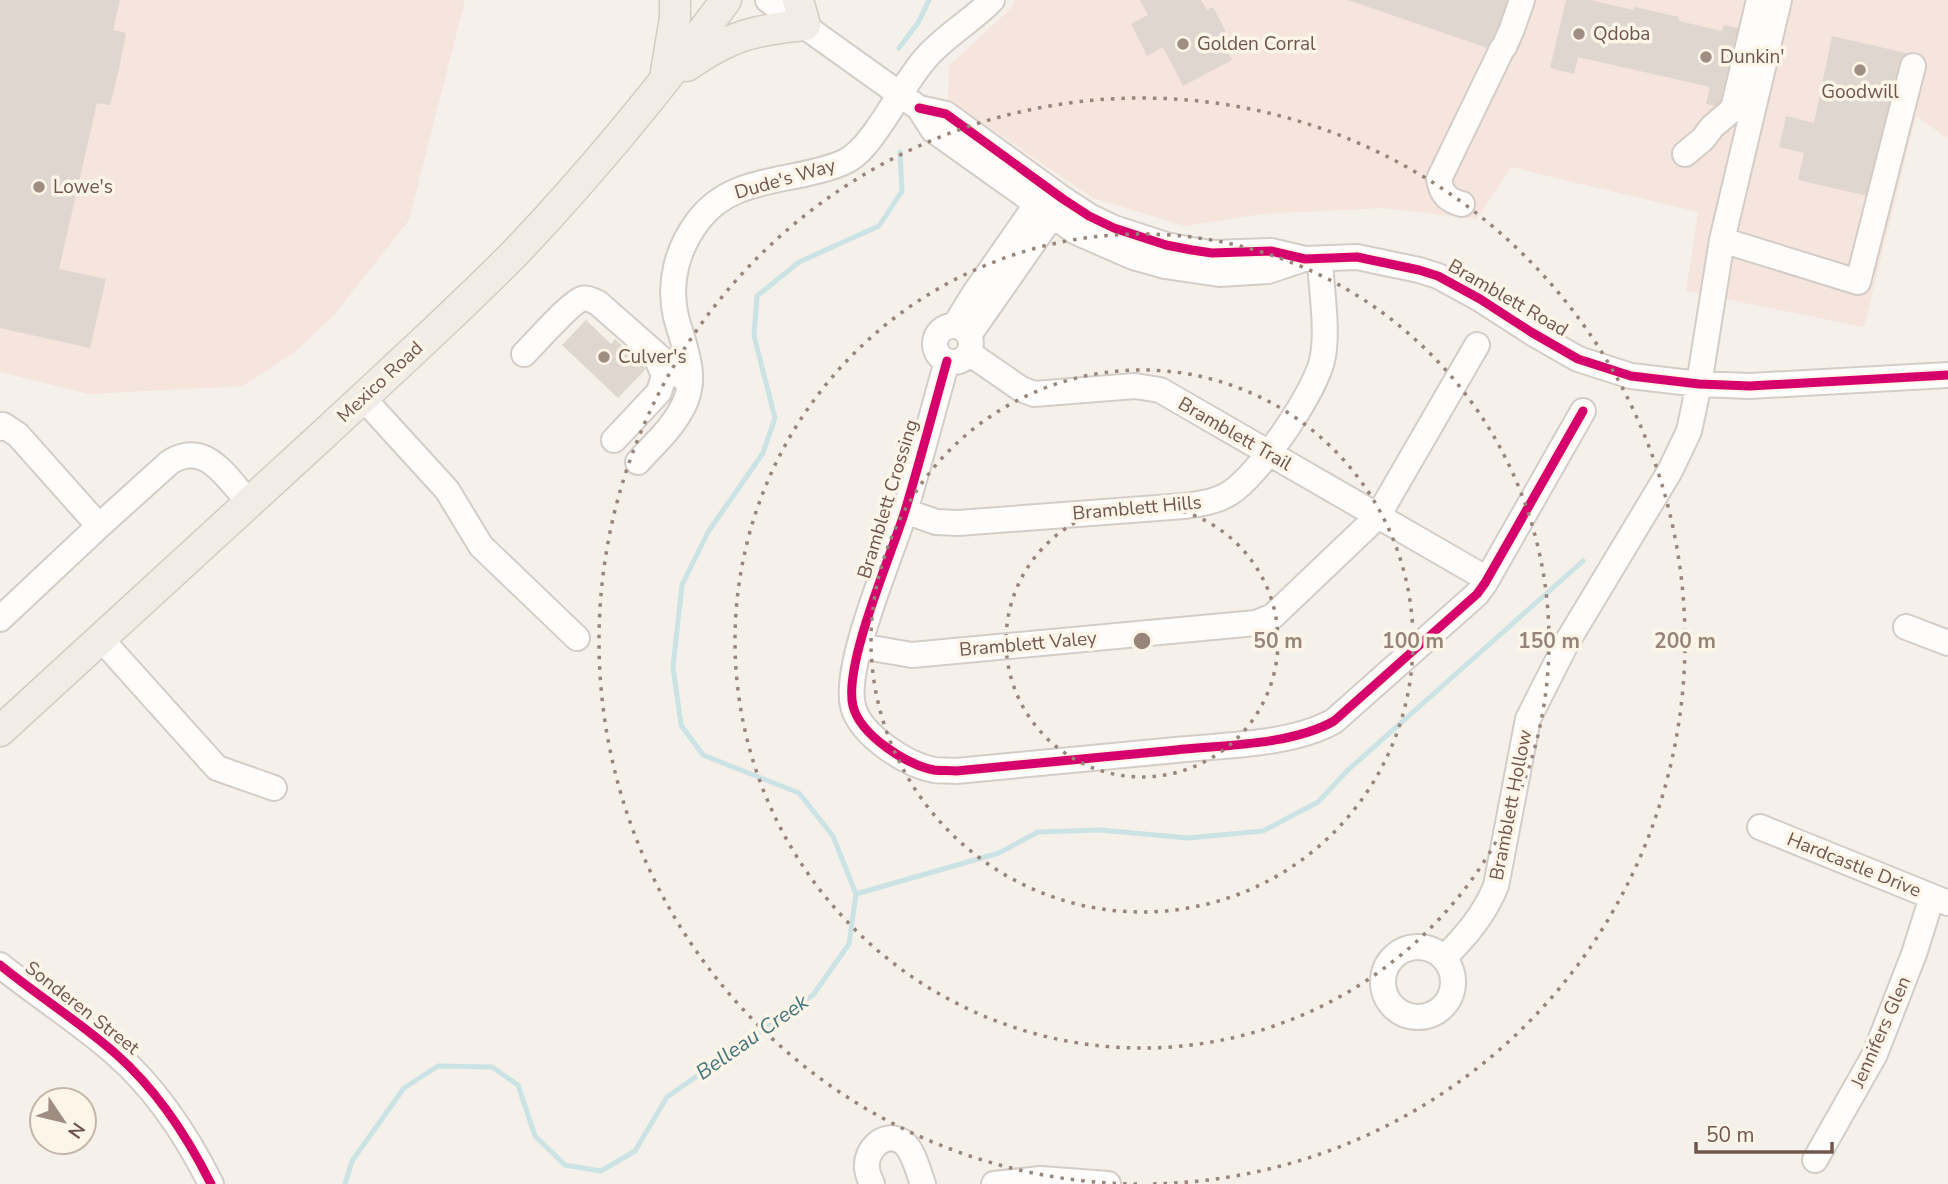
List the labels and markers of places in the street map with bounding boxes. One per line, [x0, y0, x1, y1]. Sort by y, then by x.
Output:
place label: Qdoba [1593, 21, 1650, 47]
marker: Qdoba [1571, 26, 1587, 42]
place label: Golden Corral [1197, 31, 1316, 57]
marker: Golden Corral [1175, 36, 1191, 52]
place label: Dunkin' [1720, 44, 1784, 70]
marker: Dunkin' [1698, 49, 1714, 65]
marker: Goodwill [1852, 62, 1868, 78]
place label: Goodwill [1821, 79, 1899, 105]
place label: Lowe's [53, 174, 113, 200]
marker: Lowe's [31, 179, 47, 195]
place label: Culver's [618, 344, 687, 370]
marker: Culver's [596, 349, 612, 365]
centre of rings [1130, 629, 1154, 653]

